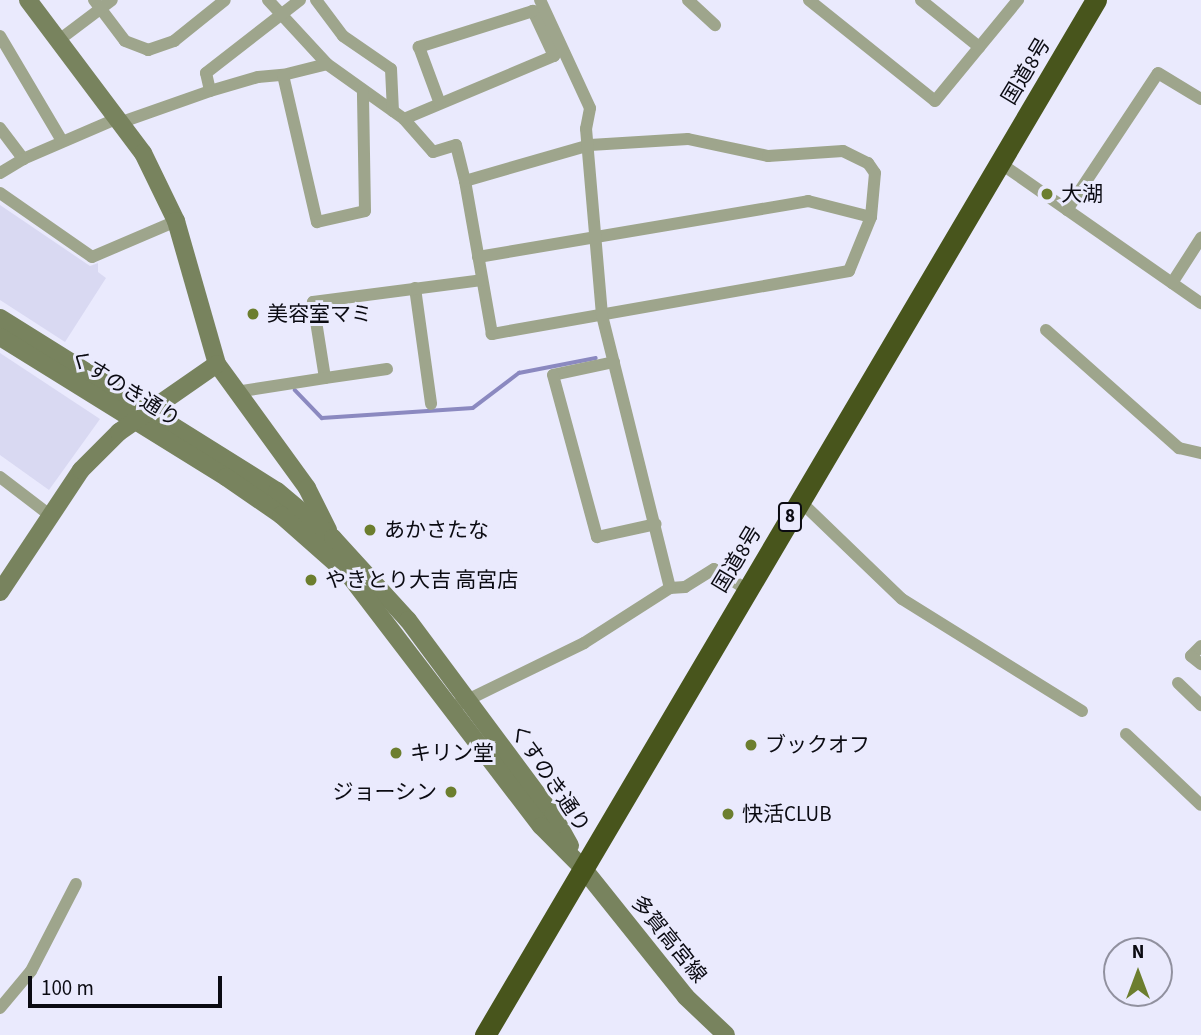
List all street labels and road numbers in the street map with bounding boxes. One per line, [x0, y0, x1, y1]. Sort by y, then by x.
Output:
street label: 国道8号 [996, 33, 1056, 109]
street label: くすのき通り [65, 344, 185, 432]
road number: 8 [778, 502, 802, 532]
street label: 国道8号 [707, 521, 767, 597]
street label: くすのき通り [504, 719, 596, 837]
street label: 多賀高宮線 [626, 890, 712, 988]

